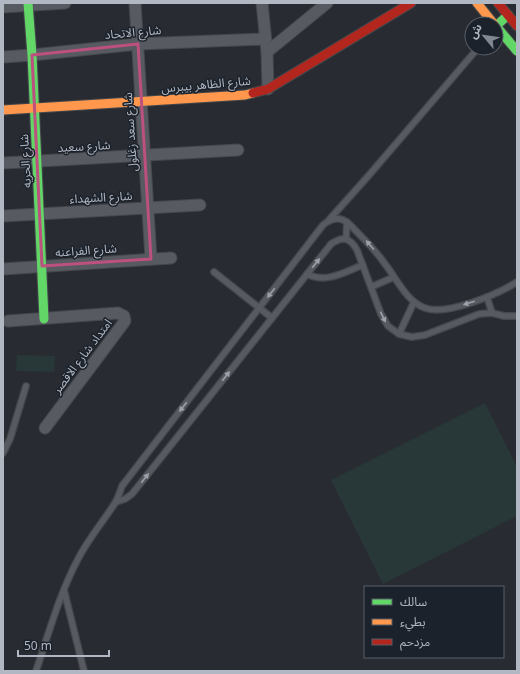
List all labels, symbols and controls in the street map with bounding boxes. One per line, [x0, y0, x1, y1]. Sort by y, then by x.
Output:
north arrow [464, 16, 504, 56]
street label: شارع الاتحاد [104, 21, 162, 44]
text: ش [465, 21, 485, 41]
street label: شارع الظاهر بيبرس [160, 72, 252, 97]
street label: شارع سعد زغلول [119, 92, 142, 172]
street label: شارع الحريه [15, 134, 36, 188]
street label: شارع سعيد [57, 136, 111, 157]
street label: شارع الشهداء [69, 187, 133, 208]
street label: شارع الفراعنه [55, 239, 117, 262]
one-way arrow [365, 240, 374, 251]
one-way arrow [311, 258, 320, 269]
one-way arrow [267, 287, 275, 298]
one-way arrow [462, 300, 474, 306]
one-way arrow [380, 311, 386, 323]
street label: امتداد شارع الاقصر [48, 315, 117, 398]
one-way arrow [221, 371, 230, 381]
one-way arrow [179, 401, 187, 412]
one-way arrow [141, 473, 150, 484]
legend [364, 586, 504, 658]
text: سالك [400, 593, 427, 610]
text: بطيء [400, 613, 426, 632]
scale bar [18, 632, 109, 658]
text: مزدحم [400, 633, 430, 651]
text: 50 m [24, 637, 52, 654]

